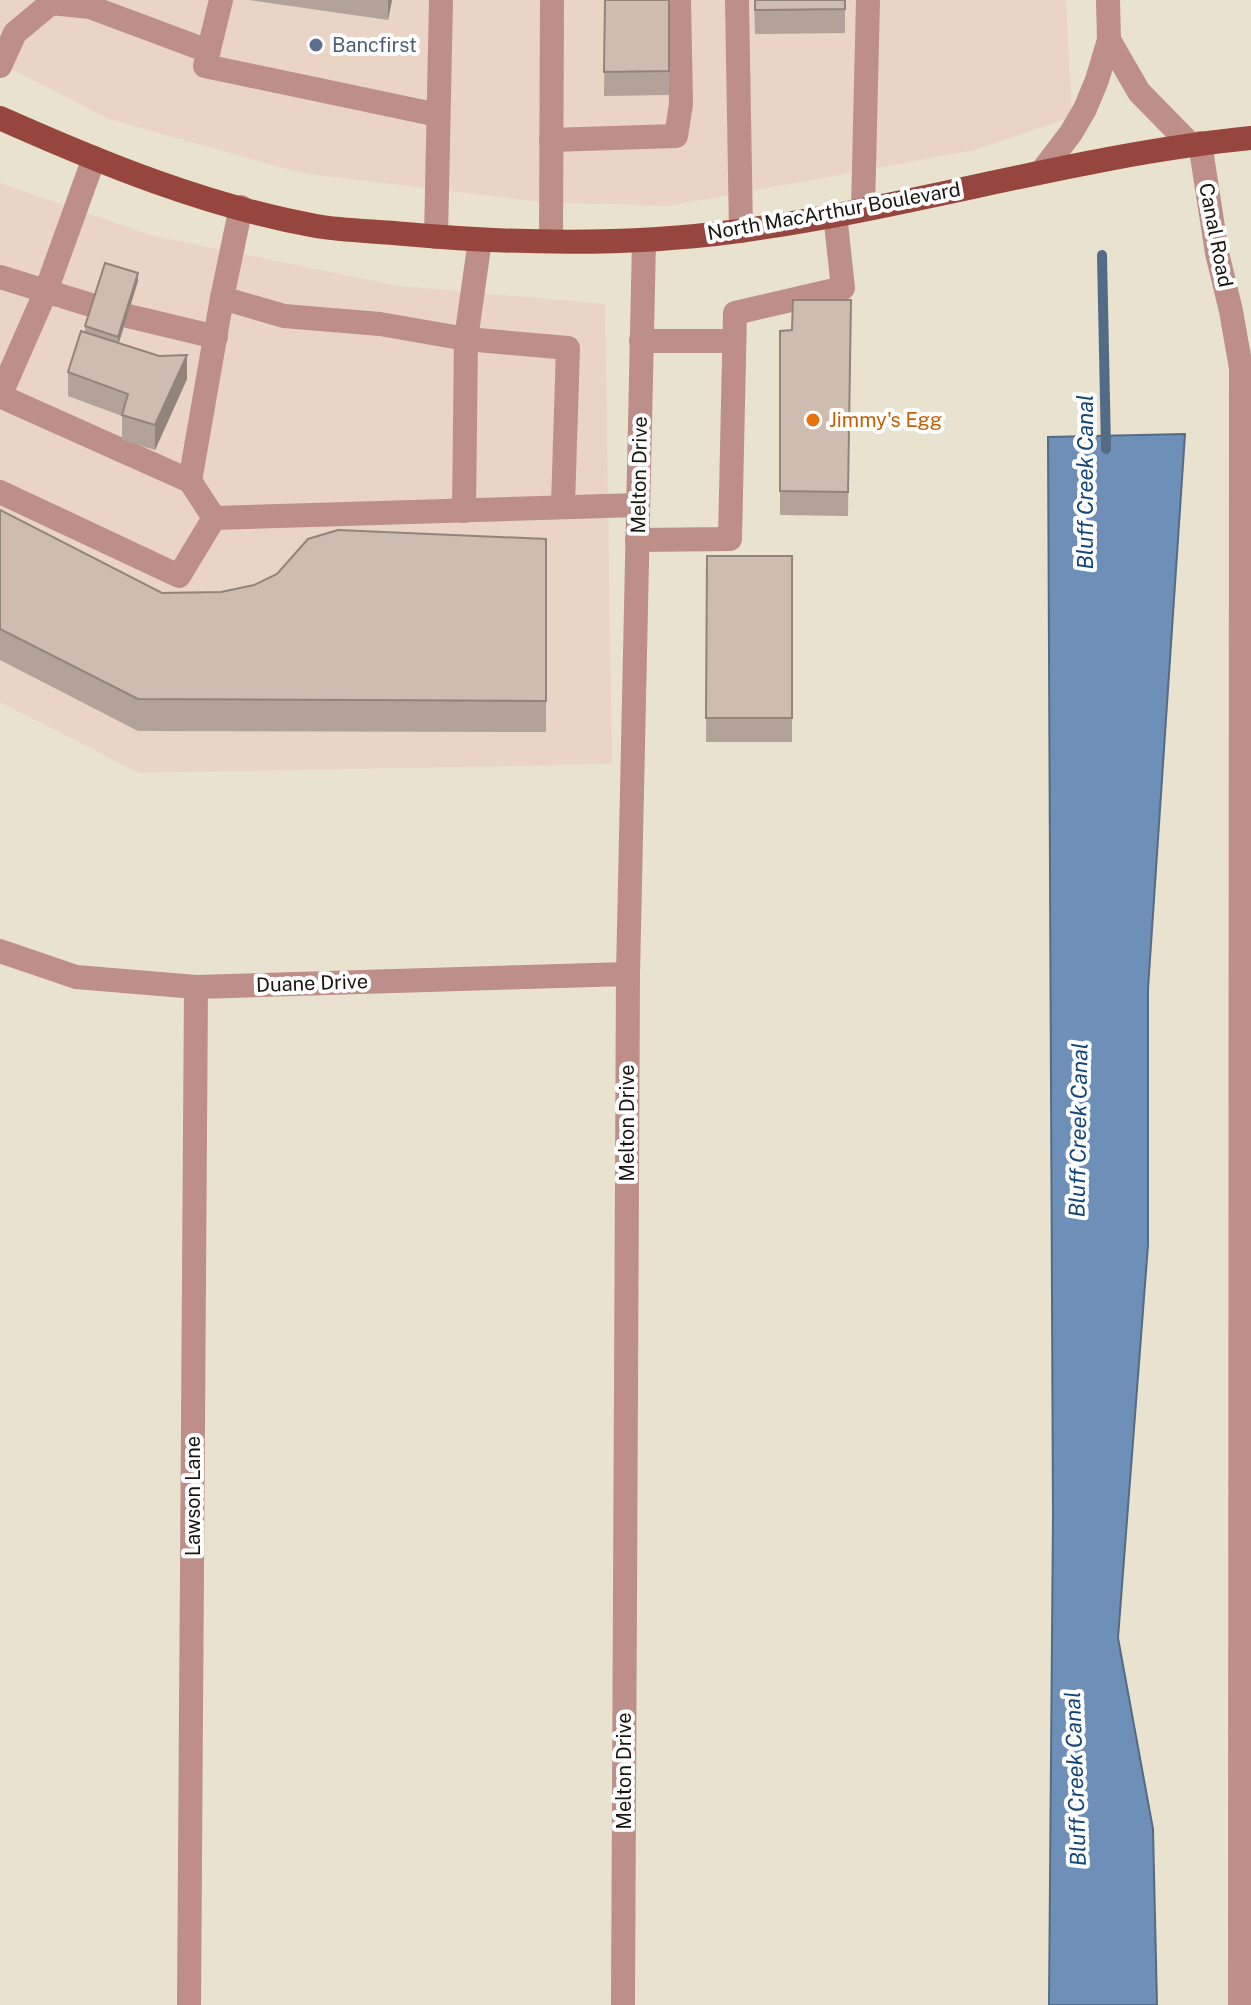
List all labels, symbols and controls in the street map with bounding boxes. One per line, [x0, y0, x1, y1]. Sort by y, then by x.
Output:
place label: Bancfirst [332, 33, 417, 57]
marker: Bancfirst [307, 36, 325, 54]
street label: North MacArthur Boulevard [706, 177, 962, 245]
street label: Canal Road [1194, 181, 1238, 289]
water label: Bluff Creek Canal [1072, 395, 1098, 569]
place label: Jimmy's Egg [829, 408, 942, 432]
marker: Jimmy's Egg [804, 411, 822, 429]
street label: Melton Drive [626, 416, 652, 534]
street label: Duane Drive [256, 969, 368, 997]
water label: Bluff Creek Canal [1063, 1042, 1093, 1218]
street label: Melton Drive [615, 1064, 639, 1182]
street label: Lawson Lane [181, 1436, 205, 1556]
water label: Bluff Creek Canal [1059, 1691, 1091, 1867]
street label: Melton Drive [612, 1712, 636, 1830]

